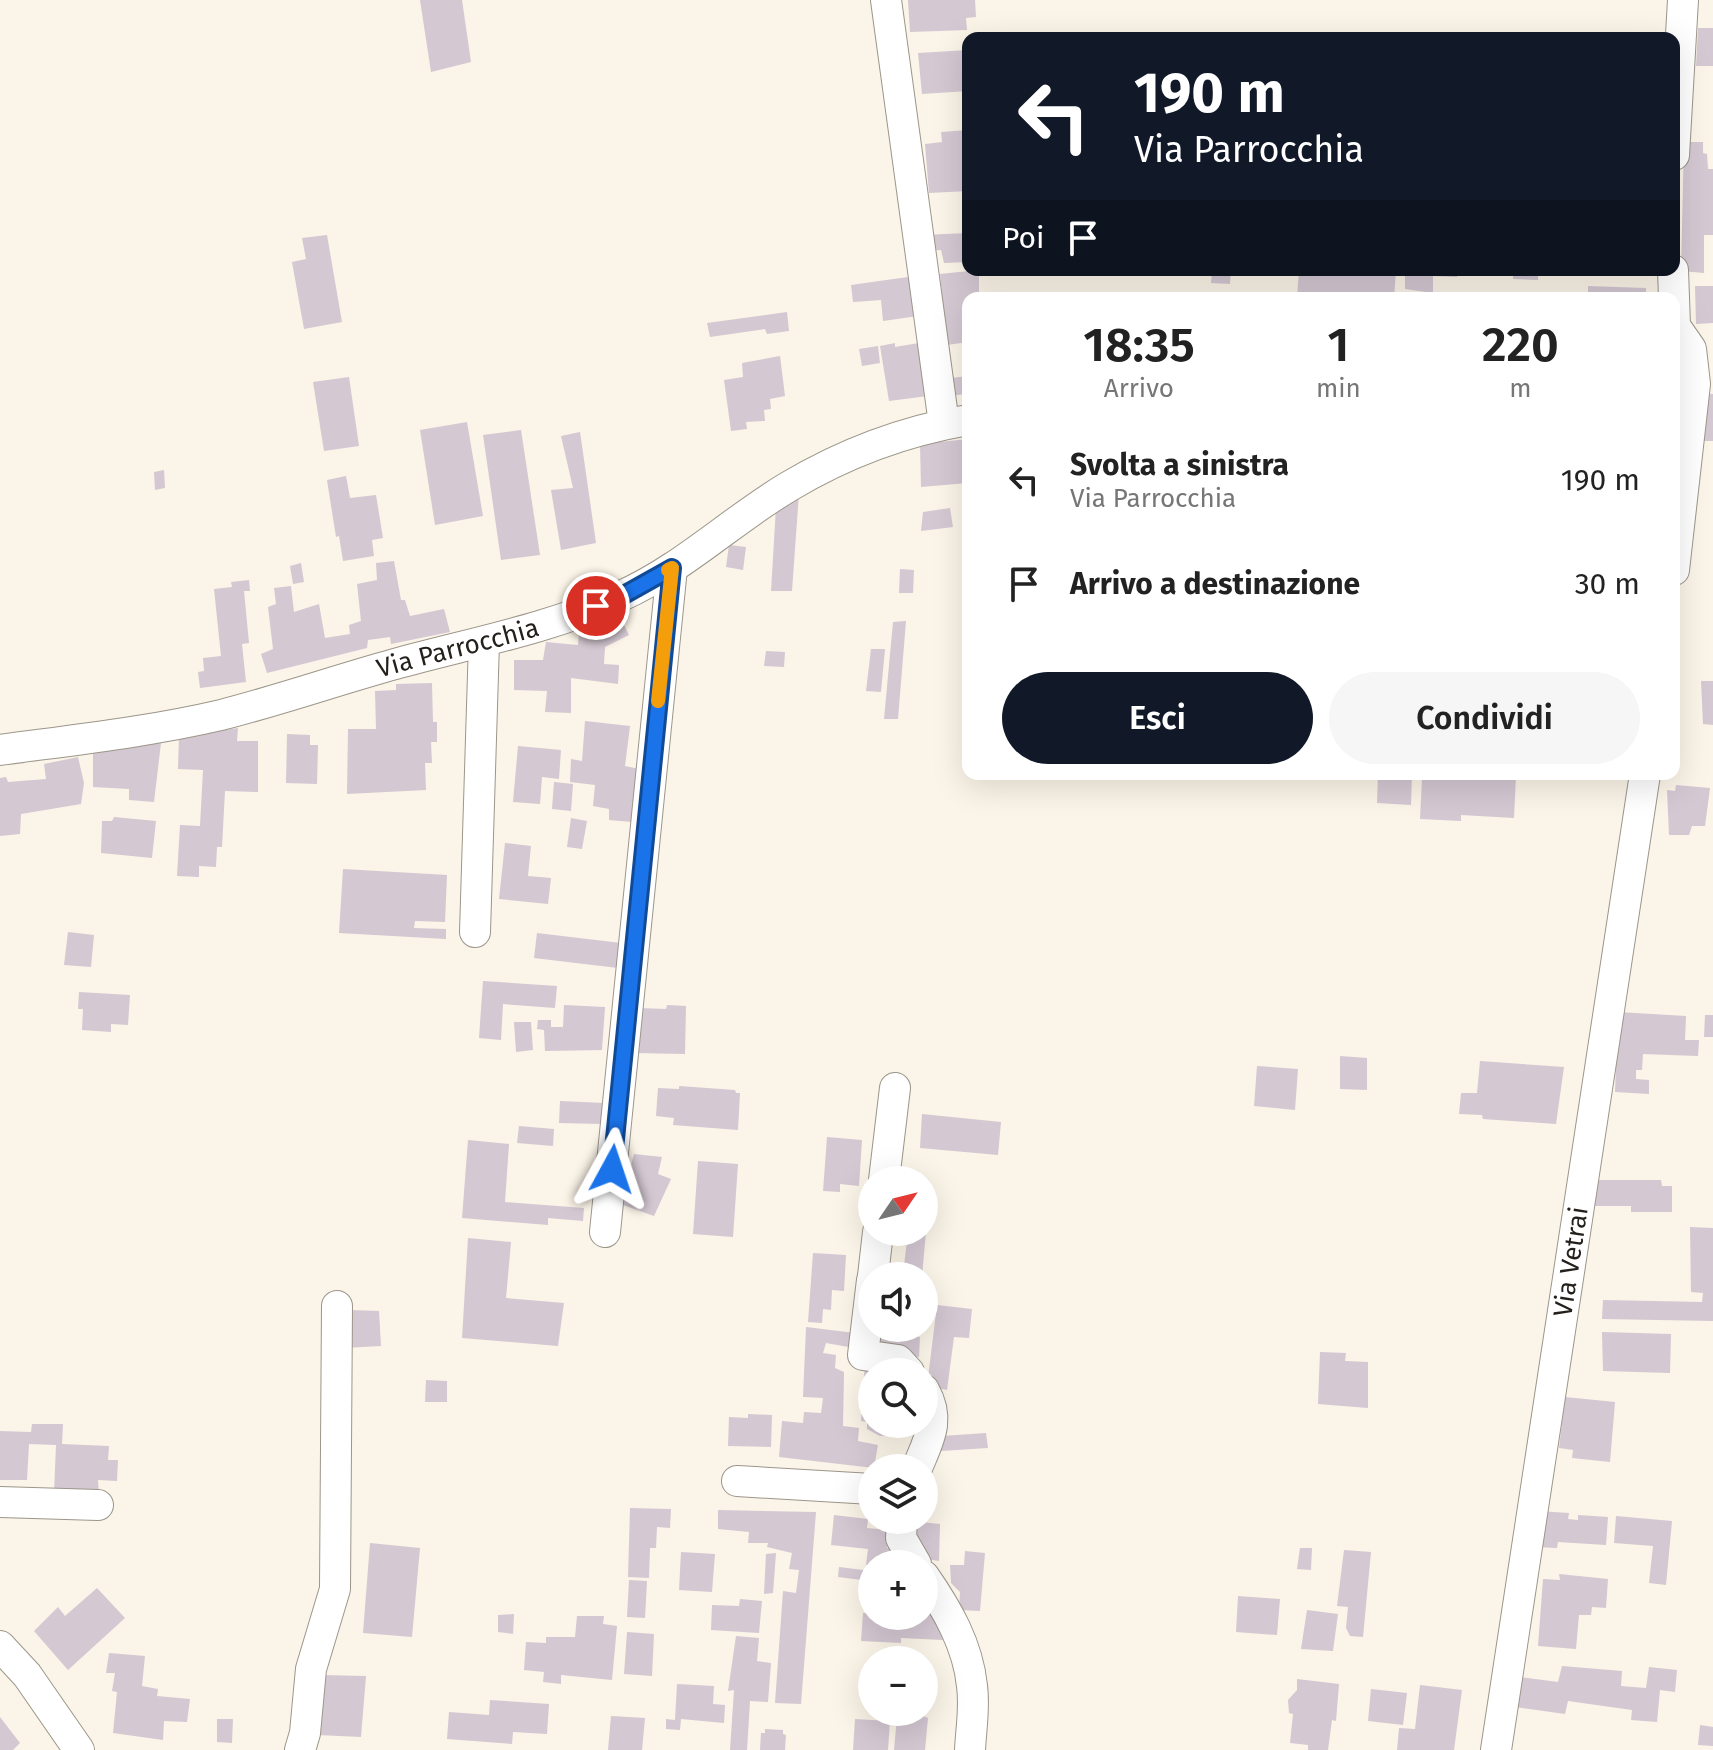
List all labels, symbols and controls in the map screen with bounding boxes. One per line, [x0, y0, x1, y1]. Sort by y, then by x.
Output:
text: 190 m [1134, 60, 1285, 127]
icon: left [1002, 64, 1106, 168]
text: Via Parrocchia [1134, 128, 1364, 172]
icon: arrive [1061, 216, 1105, 260]
text: Poi [1002, 220, 1045, 256]
text: 18:35 [1083, 316, 1195, 374]
text: 1 [1327, 316, 1349, 374]
text: 220 [1482, 316, 1559, 374]
text: Arrivo [1104, 373, 1174, 404]
text: min [1316, 373, 1361, 404]
text: m [1509, 373, 1532, 404]
text: Svolta a sinistra [1070, 447, 1289, 483]
icon: left [1002, 458, 1046, 502]
text: 190 m [1561, 462, 1640, 498]
text: Via Parrocchia [1070, 483, 1236, 514]
icon: arrive [1002, 562, 1046, 606]
text: Arrivo a destinazione [1070, 566, 1360, 602]
text: 30 m [1575, 566, 1640, 602]
pin [562, 572, 630, 640]
icon: arrive [574, 584, 618, 628]
street label: Via Parrocchia [373, 612, 542, 684]
button: Esci [1002, 672, 1313, 764]
button: Condividi [1329, 672, 1640, 764]
position arrow [570, 1127, 654, 1211]
north arrow [858, 1166, 938, 1246]
map controls [858, 1166, 938, 1726]
street label: Via Vetrai [1547, 1205, 1594, 1319]
button: sound [858, 1262, 938, 1342]
button: search [858, 1358, 938, 1438]
button: layers [858, 1454, 938, 1534]
button: + [858, 1550, 938, 1630]
button: − [858, 1646, 938, 1726]

